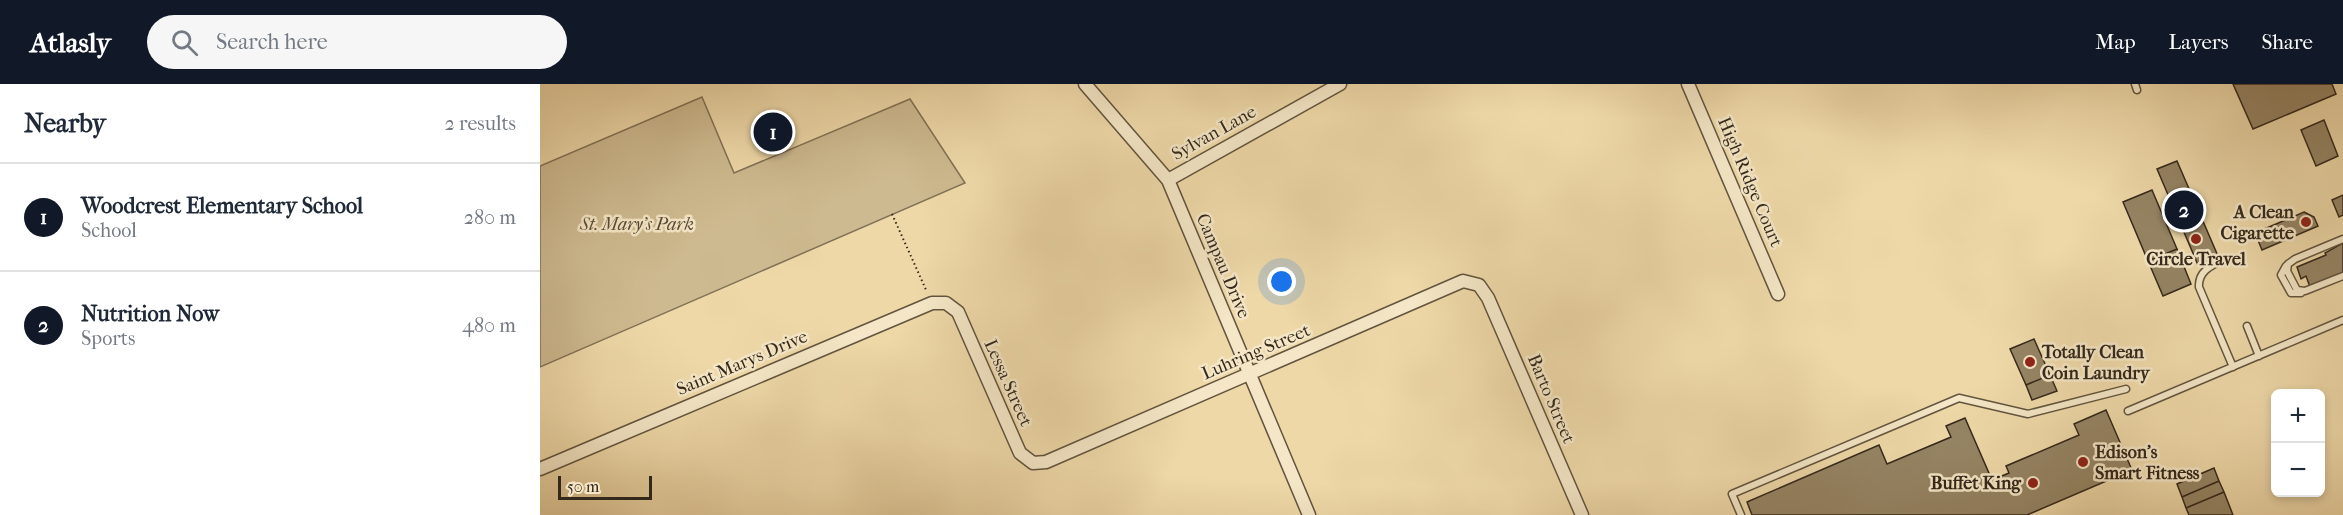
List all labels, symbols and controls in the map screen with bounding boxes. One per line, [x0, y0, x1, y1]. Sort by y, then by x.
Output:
search box [147, 15, 567, 69]
text: Atlasly [30, 26, 111, 59]
icon: search [168, 26, 201, 59]
text: Search here [216, 29, 328, 55]
text: Map [2095, 30, 2136, 54]
text: Layers [2169, 30, 2228, 54]
text: Share [2261, 30, 2313, 54]
street label: Sylvan Lane [1168, 101, 1260, 165]
text: Nearby [24, 108, 106, 139]
pin: 1 [754, 110, 792, 154]
text: 2 results [445, 112, 516, 135]
street label: High Ridge Court [1713, 114, 1787, 251]
pin: 2 [2164, 188, 2204, 232]
text: Woodcrest Elementary School [81, 193, 363, 219]
place label: A Clean Cigarette [2221, 202, 2295, 244]
text: 1 [40, 206, 47, 229]
text: 280 m [464, 206, 516, 229]
street label: Campau Drive [1192, 211, 1254, 321]
park label: St. Mary's Park [579, 214, 694, 235]
marker: A Clean Cigarette [2299, 215, 2313, 229]
text: School [81, 219, 137, 242]
marker: Circle Travel [2189, 232, 2203, 246]
place label: Circle Travel [2146, 249, 2247, 270]
your location [1267, 267, 1296, 296]
text: Nutrition Now [81, 301, 219, 327]
text: 2 [38, 314, 49, 337]
text: 480 m [462, 314, 516, 337]
street label: Luhring Street [1199, 320, 1314, 384]
street label: Saint Marys Drive [673, 326, 811, 400]
text: Sports [81, 327, 135, 350]
street label: Lessa Street [980, 336, 1037, 430]
place label: Totally Clean Coin Laundry [2041, 342, 2151, 384]
street label: Barto Street [1523, 351, 1579, 447]
marker: Totally Clean Coin Laundry [2023, 355, 2037, 369]
map controls [2271, 389, 2325, 497]
button: + [2271, 389, 2325, 443]
place label: Edison's Smart Fitness [2095, 442, 2200, 484]
button: − [2271, 443, 2325, 497]
marker: Edison's Smart Fitness [2076, 455, 2090, 469]
scale bar [558, 473, 652, 500]
place label: Buffet King [1931, 473, 2022, 494]
marker: Buffet King [2026, 476, 2040, 490]
text: 50 m [567, 477, 599, 496]

